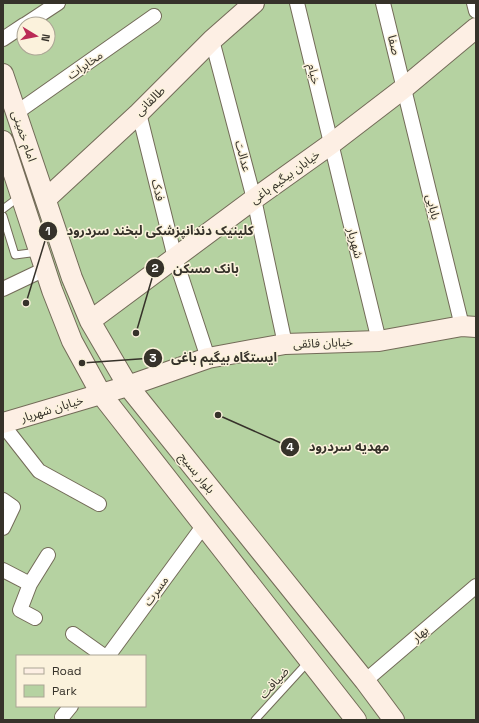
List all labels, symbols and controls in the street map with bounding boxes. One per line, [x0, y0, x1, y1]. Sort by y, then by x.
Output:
north arrow [16, 16, 56, 56]
text: N [38, 33, 53, 43]
street label: صفا [384, 33, 404, 57]
street label: مخابرات [64, 47, 106, 83]
street label: خیام [303, 62, 324, 86]
street label: طالقانی [131, 83, 169, 119]
street label: امام خمینی [7, 108, 40, 164]
street label: عدالت [231, 139, 255, 173]
street label: خیابان بیگیم باغی [247, 146, 324, 209]
street label: فدک [148, 177, 168, 203]
street label: بابایی [422, 193, 444, 221]
callout: کلینیک دندانپزشکی لبخند سردرود [38, 218, 261, 243]
text: کلینیک دندانپزشکی لبخند سردرود [66, 222, 254, 239]
text: 1 [45, 223, 51, 239]
street label: شهریار [343, 225, 367, 260]
callout: بانک مسکن [145, 256, 247, 281]
text: 2 [151, 260, 159, 276]
text: بانک مسکن [173, 260, 239, 277]
street label: خیابان فائقی [293, 334, 353, 352]
callout: ایستگاه بیگیم باغی [143, 345, 285, 370]
text: ایستگاه بیگیم باغی [171, 349, 277, 368]
text: 3 [149, 350, 157, 366]
street label: خیابان شهریار [18, 392, 85, 426]
callout: مهدیه سردرود [280, 434, 397, 459]
text: مهدیه سردرود [309, 438, 389, 455]
text: 4 [286, 439, 294, 455]
street label: بلوار بسیج [175, 449, 218, 498]
street label: مسرت [140, 573, 172, 609]
street label: بهار [407, 622, 432, 646]
legend [16, 655, 146, 707]
text: Road [52, 663, 81, 679]
street label: ضیافت [256, 664, 293, 702]
text: Park [52, 683, 77, 699]

